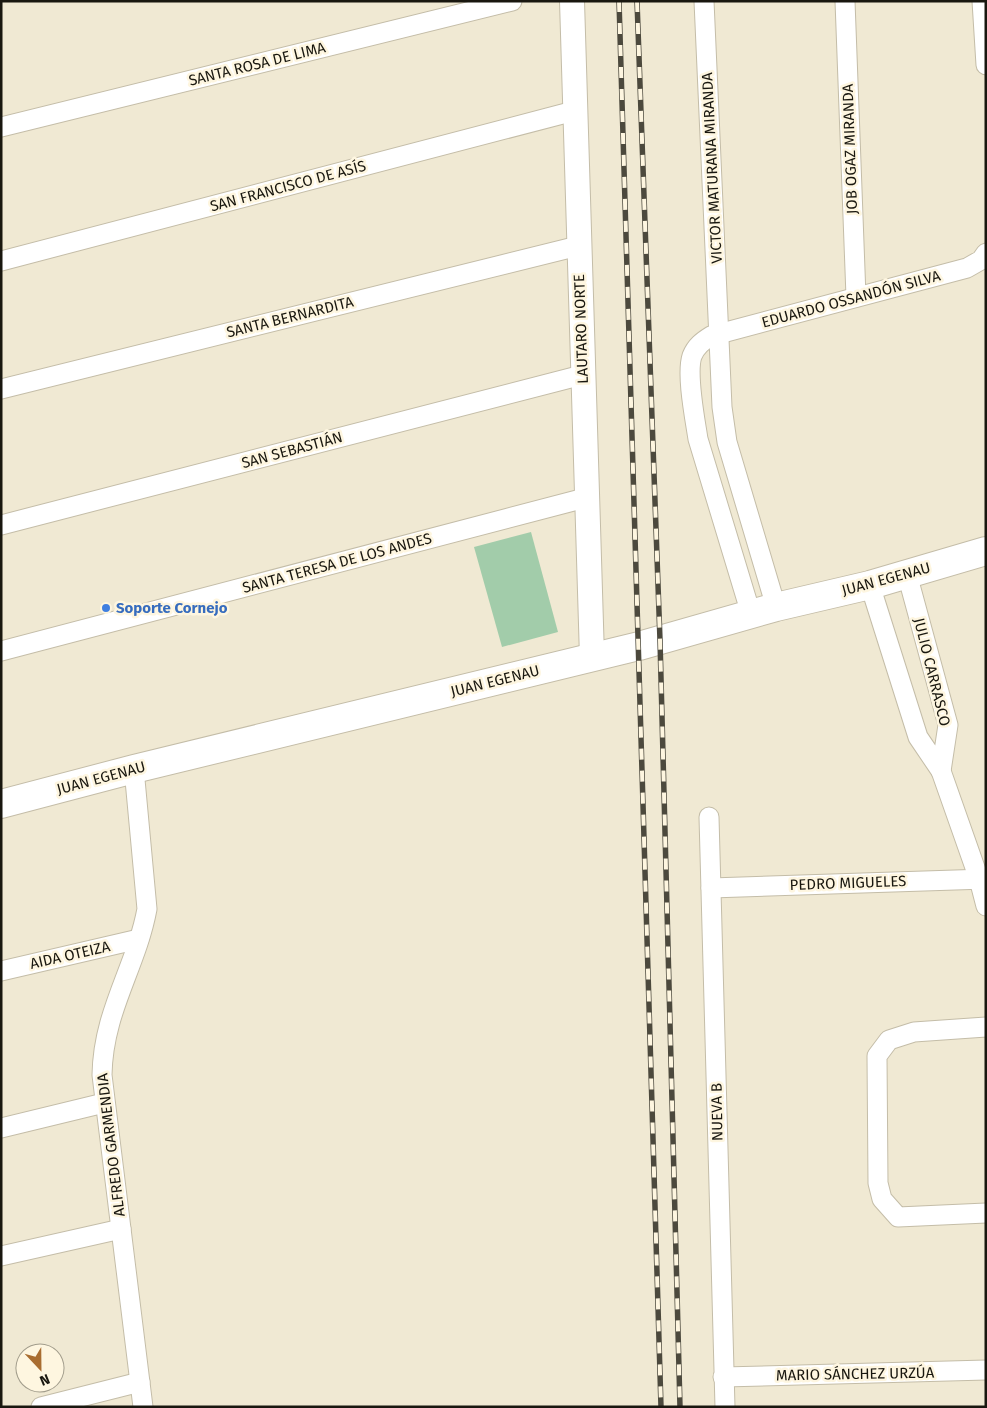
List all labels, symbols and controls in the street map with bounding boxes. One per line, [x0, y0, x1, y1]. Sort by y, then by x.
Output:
street label: SANTA ROSA DE LIMA [187, 38, 328, 90]
street label: VICTOR MATURANA MIRANDA [698, 72, 726, 264]
street label: JOB OGAZ MIRANDA [839, 83, 861, 214]
street label: SAN FRANCISCO DE ASÍS [208, 157, 368, 215]
street label: EDUARDO OSSANDÓN SILVA [760, 266, 943, 332]
street label: LAUTARO NORTE [570, 274, 592, 384]
street label: SANTA BERNARDITA [225, 292, 356, 341]
street label: SAN SEBASTIÁN [240, 428, 344, 472]
street label: SANTA TERESA DE LOS ANDES [240, 529, 434, 597]
street label: JUAN EGENAU [840, 559, 932, 599]
place label: Soporte Cornejo [116, 599, 228, 617]
marker: Soporte Cornejo [100, 602, 112, 614]
street label: JULIO CARRASCO [910, 616, 954, 728]
street label: JUAN EGENAU [449, 661, 541, 701]
street label: JUAN EGENAU [55, 758, 147, 798]
street label: PEDRO MIGUELES [789, 872, 907, 894]
street label: AIDA OTEIZA [28, 937, 112, 973]
street label: ALFREDO GARMENDIA [93, 1072, 129, 1218]
street label: NUEVA B [707, 1083, 727, 1141]
north arrow [15, 1343, 65, 1393]
street label: MARIO SÁNCHEZ URZÚA [776, 1364, 935, 1384]
text: N [37, 1370, 52, 1389]

